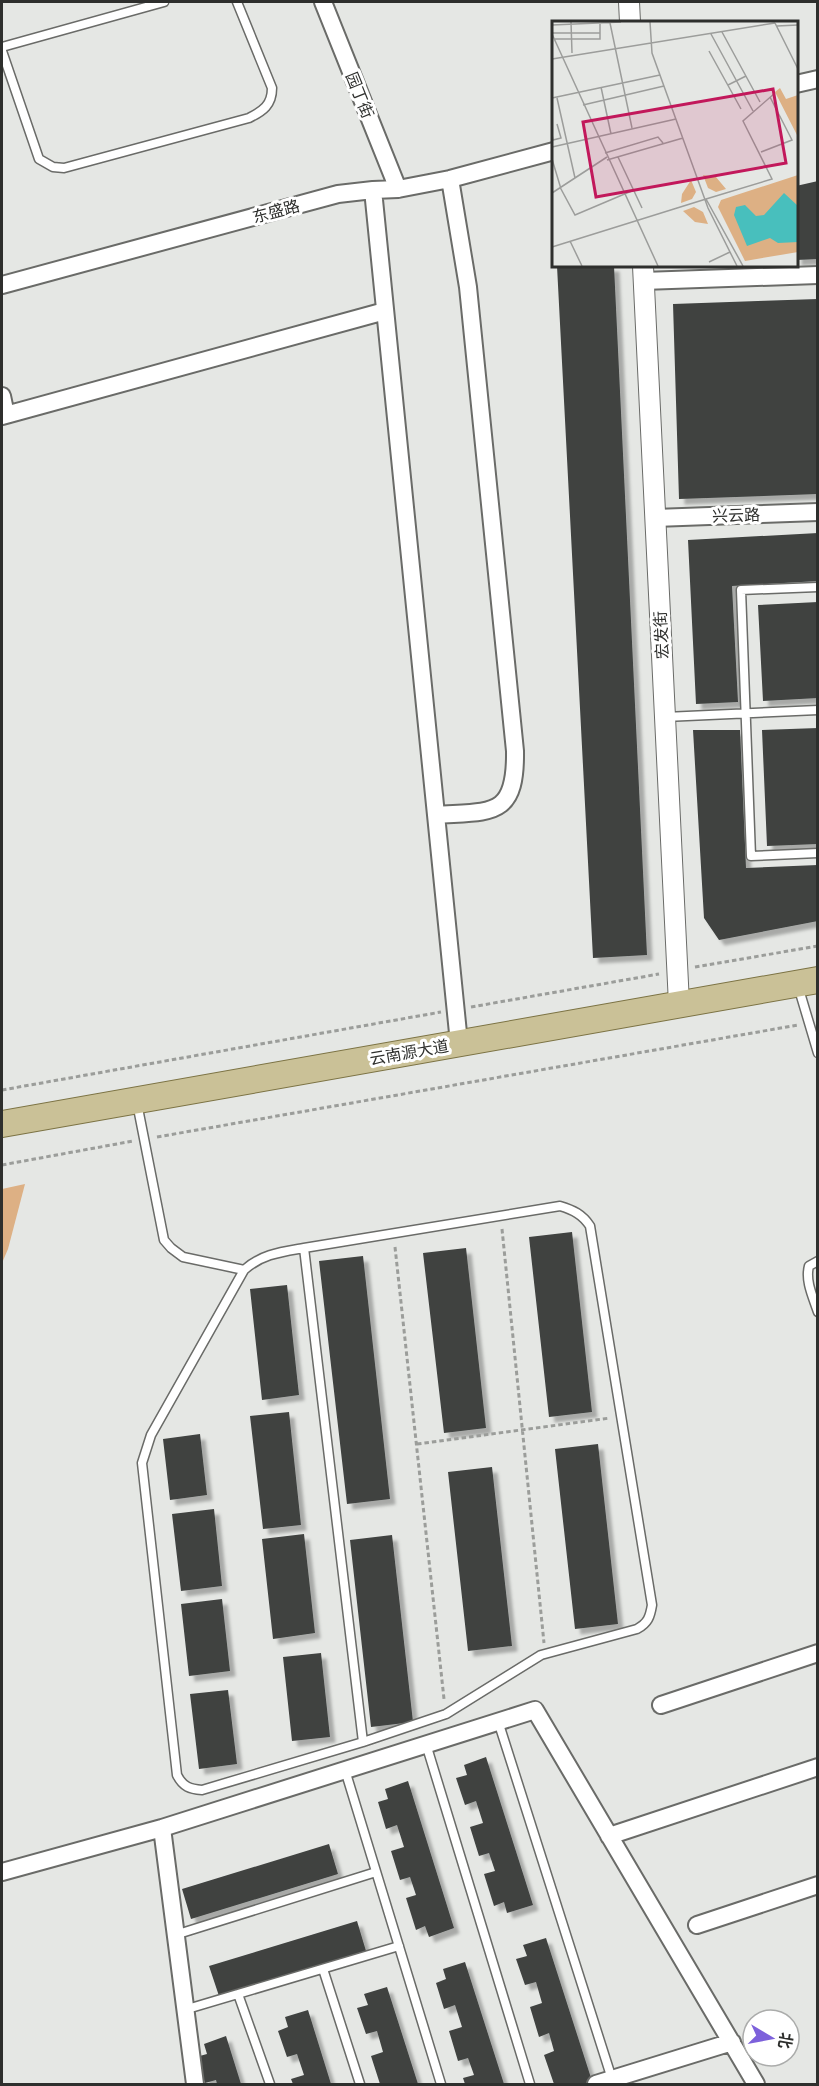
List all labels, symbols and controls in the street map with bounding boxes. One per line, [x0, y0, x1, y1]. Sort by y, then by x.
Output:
inset map [552, 21, 798, 267]
street label: 园丁街 [343, 69, 378, 121]
street label: 东盛路 [250, 195, 302, 226]
street label: 兴云路 [712, 504, 760, 525]
street label: 宏发街 [650, 611, 671, 659]
street label: 云南源大道 [368, 1035, 450, 1068]
north arrow [741, 2008, 801, 2068]
text: 北 [776, 2031, 797, 2050]

